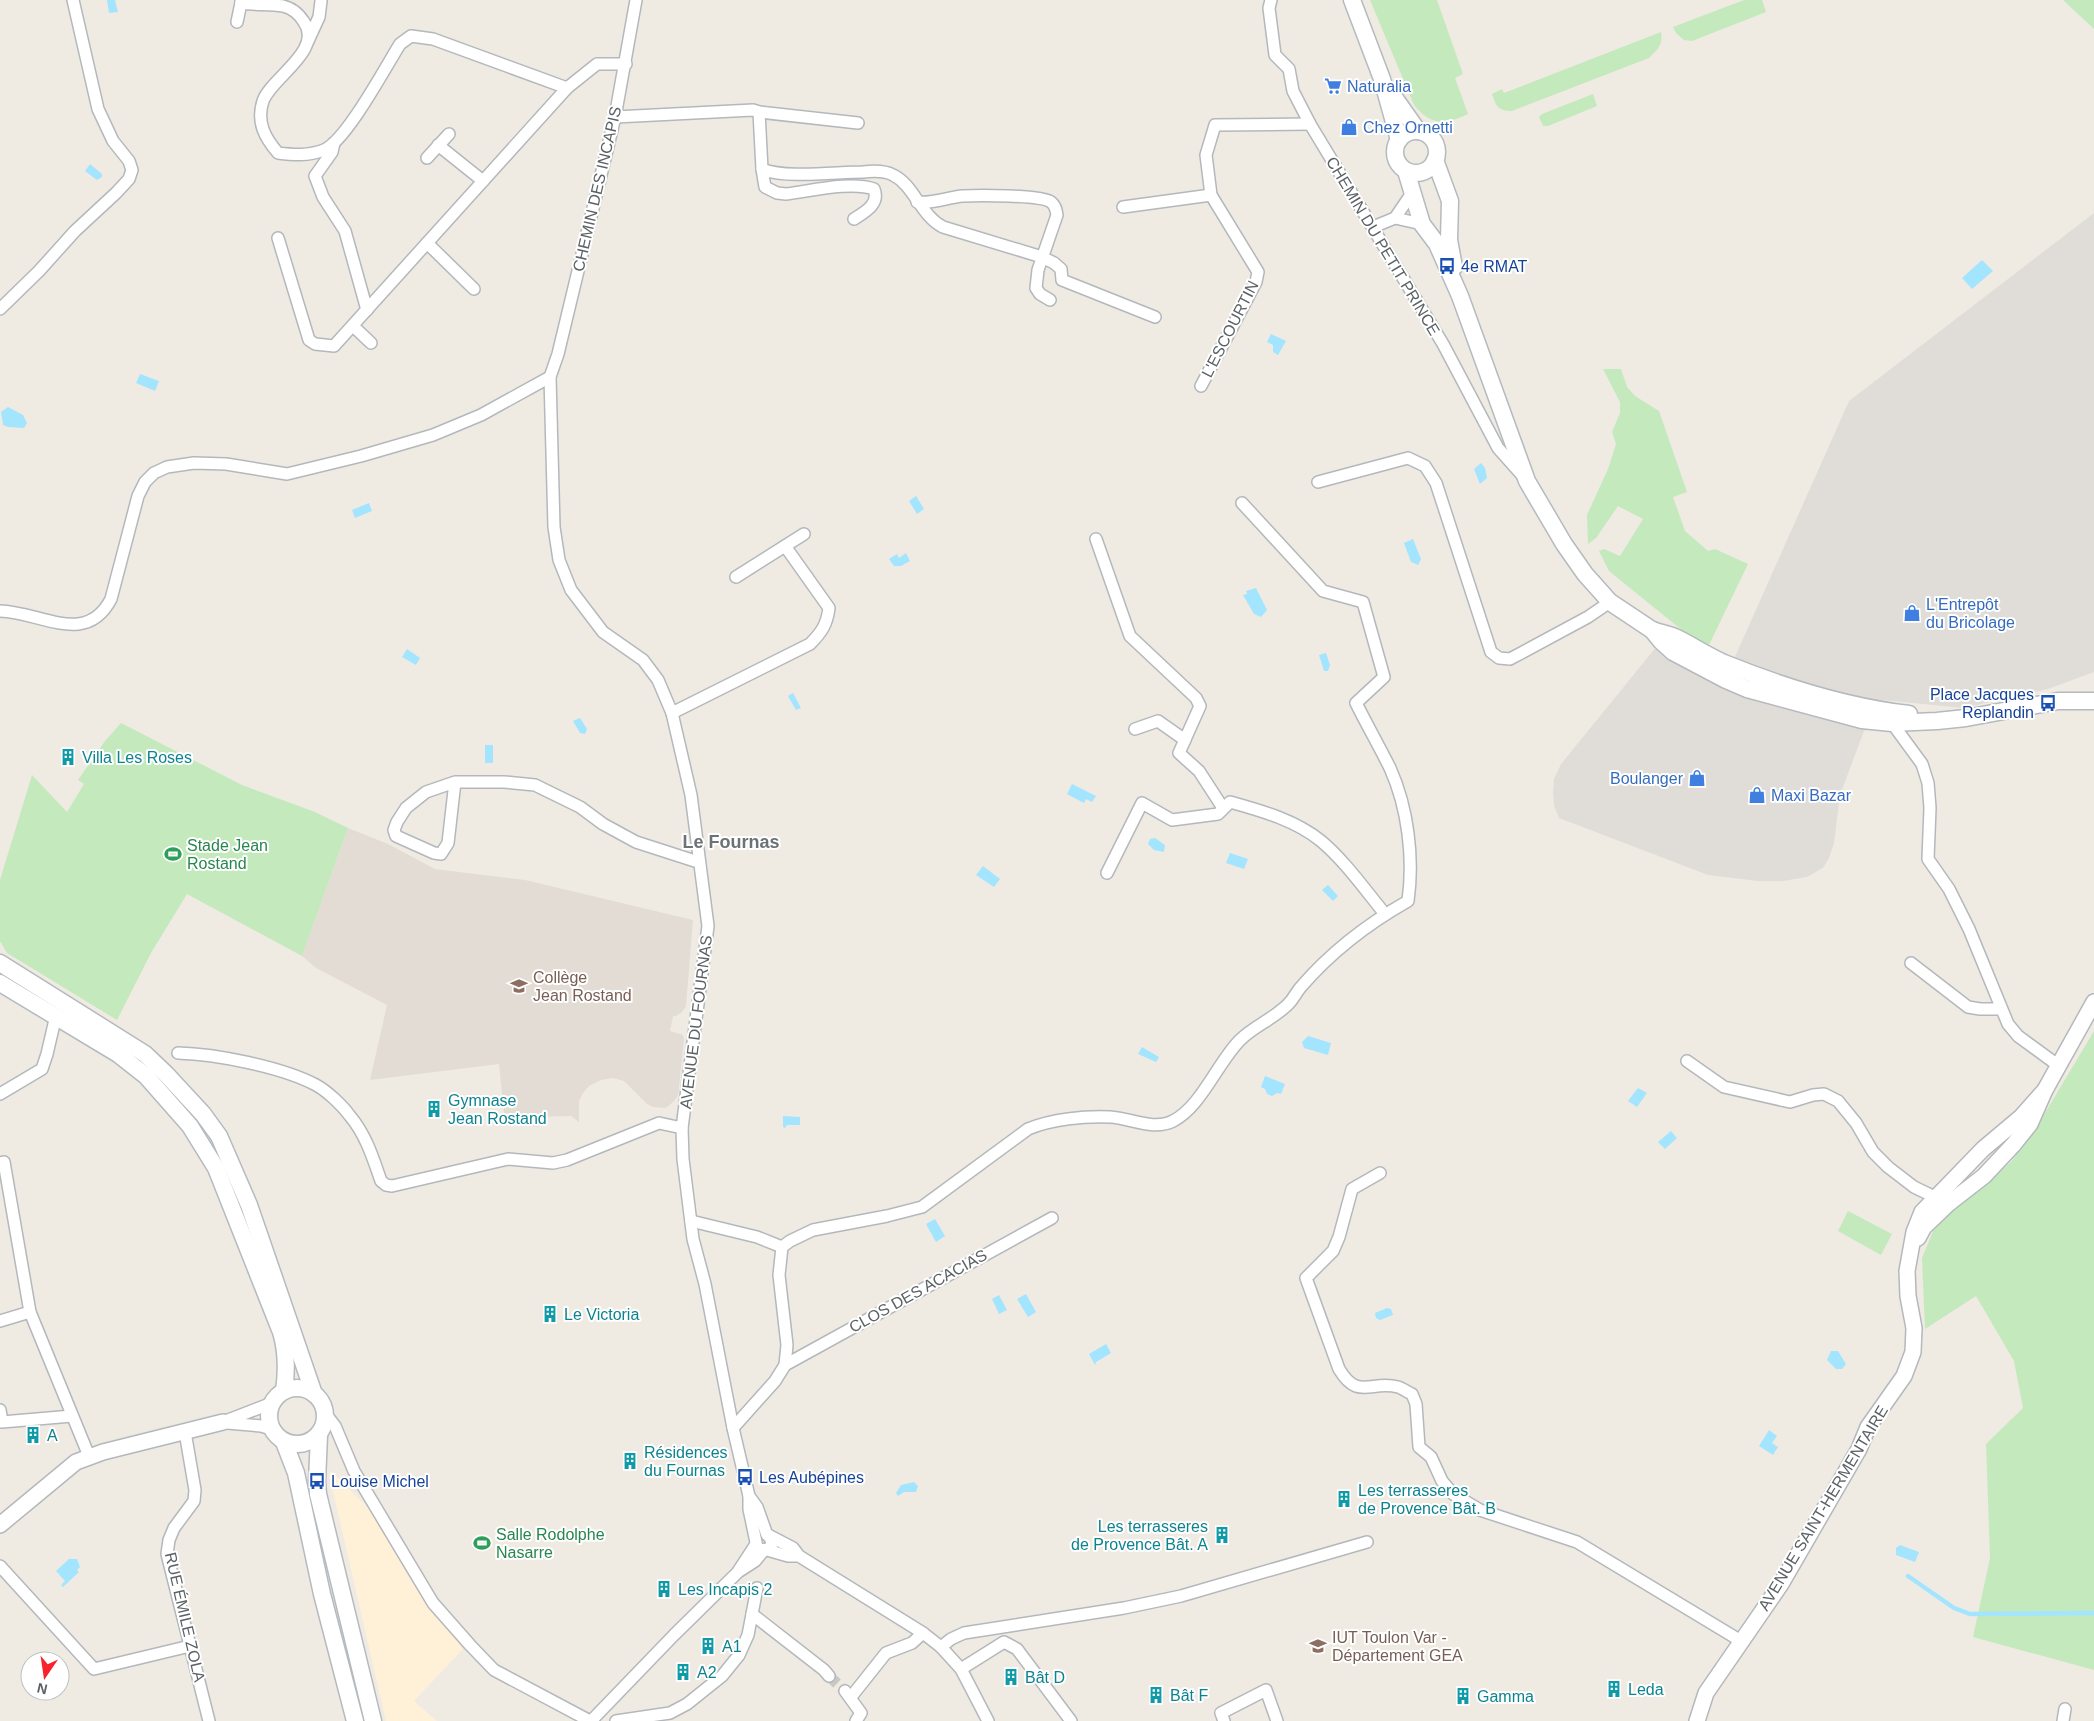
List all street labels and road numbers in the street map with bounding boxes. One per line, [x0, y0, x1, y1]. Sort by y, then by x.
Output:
street label: CHEMIN DES INCAPIS [570, 105, 624, 273]
street label: CHEMIN DU PETIT PRINCE [1323, 154, 1443, 338]
street label: L'ESCOURTIN [1198, 278, 1262, 380]
street label: AVENUE DU FOURNAS [677, 934, 715, 1110]
street label: CLOS DES ACACIAS [846, 1246, 990, 1336]
street label: AVENUE SAINT-HERMENTAIRE [1755, 1403, 1891, 1613]
street label: RUE ÉMILE ZOLA [162, 1550, 209, 1684]

